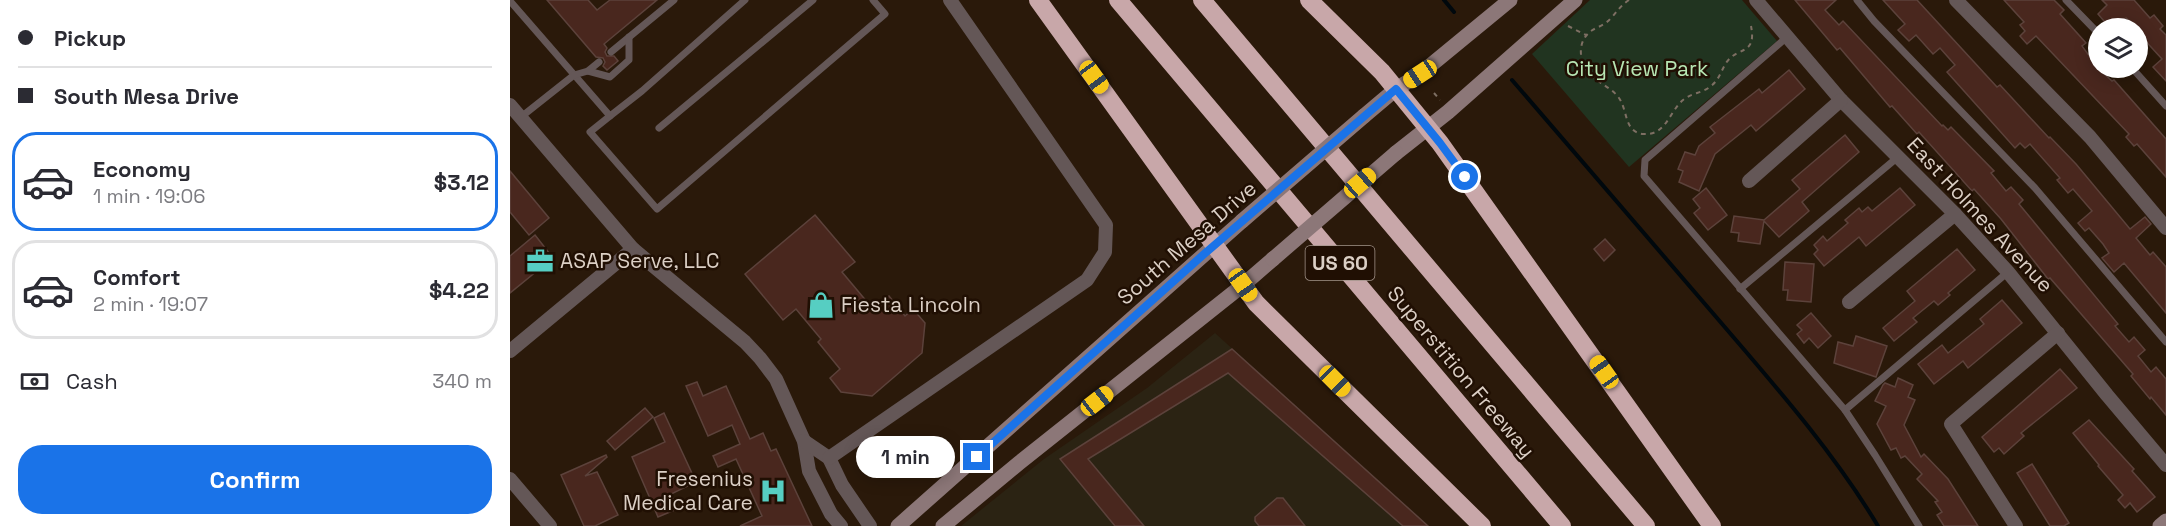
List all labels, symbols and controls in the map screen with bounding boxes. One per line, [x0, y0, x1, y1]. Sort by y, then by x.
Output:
map controls [2088, 18, 2148, 78]
button: layers [2088, 18, 2148, 78]
text: Pickup [54, 24, 126, 52]
park label: City View Park [1566, 55, 1708, 82]
car [1076, 57, 1112, 97]
car [1400, 57, 1440, 91]
text: South Mesa Drive [54, 82, 239, 110]
street label: East Holmes Avenue [1901, 131, 2059, 298]
icon: car [21, 155, 75, 209]
text: Economy [93, 155, 191, 183]
route start [1451, 163, 1478, 190]
car [1341, 164, 1379, 202]
text: $3.12 [434, 168, 489, 196]
street label: South Mesa Drive [1111, 175, 1262, 311]
text: 1 min · 19:06 [93, 183, 206, 209]
office icon: ASAP Serve, LLC [525, 246, 555, 276]
road number: US 60 [1306, 246, 1374, 280]
place label: ASAP Serve, LLC [560, 247, 720, 274]
icon: car [21, 263, 75, 317]
text: Comfort [93, 263, 181, 291]
car [1225, 265, 1261, 305]
text: $4.22 [429, 276, 489, 304]
street label: Superstition Freeway [1382, 280, 1541, 463]
shop icon: Fiesta Lincoln [806, 290, 836, 320]
text: 2 min · 19:07 [93, 291, 208, 317]
place label: Fiesta Lincoln [841, 291, 981, 318]
car [1586, 352, 1622, 392]
car [1316, 362, 1354, 400]
icon: cash [18, 365, 51, 398]
text: Cash [66, 367, 118, 395]
text: 340 m [432, 368, 492, 394]
car [1077, 383, 1117, 419]
callout: 1 min [857, 436, 956, 478]
route end [963, 443, 990, 470]
text: 1 min [881, 444, 930, 470]
button: Confirm [18, 445, 492, 514]
place label: Fresenius Medical Care [623, 465, 753, 516]
hospital icon: Fresenius Medical Care [758, 476, 788, 506]

